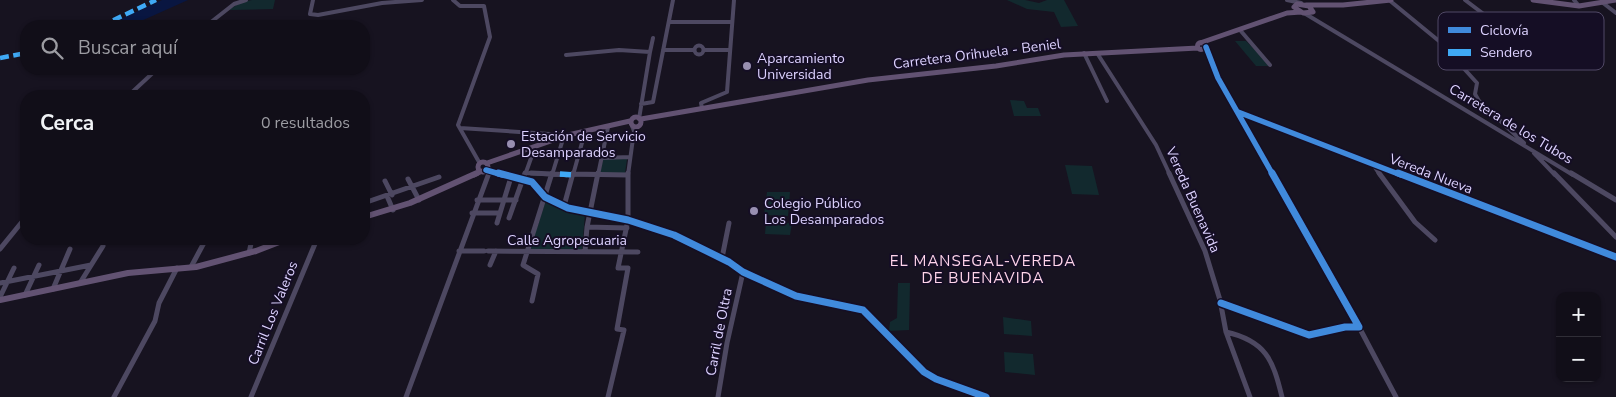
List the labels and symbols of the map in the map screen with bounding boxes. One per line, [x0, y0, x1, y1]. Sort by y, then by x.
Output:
legend [1438, 12, 1604, 70]
text: Ciclovía [1480, 21, 1529, 40]
street label: Carretera Orihuela - Beniel [892, 34, 1063, 74]
text: Sendero [1480, 43, 1533, 62]
place label: Aparcamiento Universidad [757, 49, 845, 84]
marker: Aparcamiento Universidad [741, 60, 753, 72]
street label: Carretera de los Tubos [1445, 79, 1577, 169]
place label: Estación de Servicio Desamparados [521, 127, 646, 162]
marker: Estación de Servicio Desamparados [505, 138, 517, 150]
street label: Vereda Buenavida [1161, 143, 1225, 256]
street label: Vereda Nueva [1386, 149, 1475, 199]
place label: Colegio Público Los Desamparados [764, 194, 885, 229]
marker: Colegio Público Los Desamparados [748, 205, 760, 217]
street label: Calle Agropecuaria [507, 231, 627, 250]
district label: EL MANSEGAL-VEREDA DE BUENAVIDA [890, 251, 1076, 288]
street label: Carril Los Valeros [243, 258, 303, 368]
street label: Carril de Oltra [701, 287, 737, 377]

